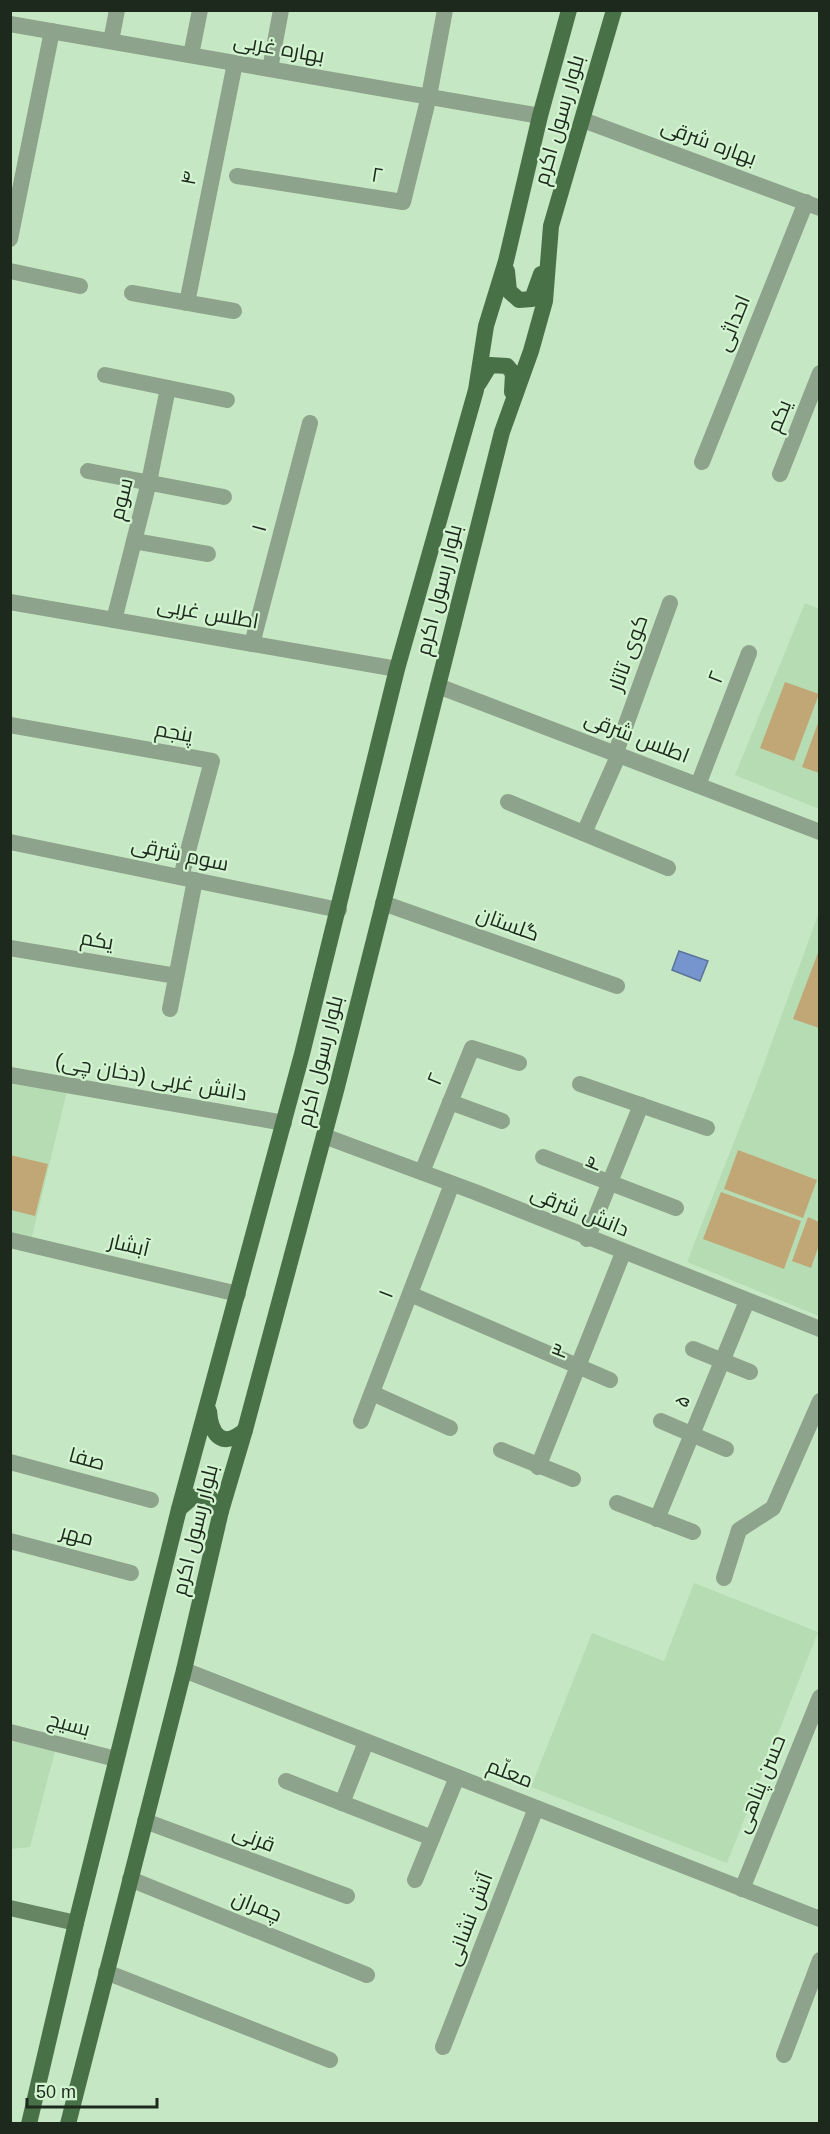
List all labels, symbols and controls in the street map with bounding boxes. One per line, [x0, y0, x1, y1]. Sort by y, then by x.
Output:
street label: بهاره غربی [231, 28, 326, 69]
street label: بلوار رسول اکرم [529, 52, 591, 188]
street label: بهاره شرقی [658, 114, 760, 171]
street label: ۲ [370, 162, 384, 187]
street label: ۴ [176, 169, 201, 187]
street label: احداثی [711, 291, 756, 355]
street label: یکم [762, 396, 798, 437]
street label: سوم [104, 475, 140, 523]
street label: ۱ [247, 522, 270, 534]
street label: بلوار رسول اکرم [411, 522, 469, 659]
street label: اطلس غربی [155, 592, 261, 635]
street label: کوی تاتار [603, 612, 654, 696]
street label: ۲ [703, 668, 728, 686]
street label: اطلس شرقی [581, 706, 693, 769]
street label: پنجم [153, 717, 195, 749]
street label: سوم شرقی [129, 832, 231, 878]
street label: گلستان [473, 902, 543, 947]
street label: یکم [78, 925, 116, 957]
street label: بلوار رسول اکرم [292, 993, 350, 1130]
street label: دانش غربی (دخان چی) [53, 1048, 249, 1108]
street label: ۲ [422, 1069, 447, 1088]
street label: ۴ [579, 1153, 606, 1175]
street label: دانش شرقی [527, 1180, 633, 1243]
street label: آبشار [105, 1228, 152, 1261]
street label: ۱ [374, 1287, 397, 1301]
street label: ۳ [546, 1340, 573, 1362]
street label: ۵ [669, 1391, 694, 1411]
street label: صفا [66, 1443, 108, 1474]
street label: بلوار رسول اکرم [167, 1462, 225, 1599]
street label: مهر [56, 1519, 96, 1552]
street label: بسیج [45, 1707, 93, 1743]
street label: حسن پناهی [730, 1732, 792, 1837]
street label: معلّم [483, 1752, 537, 1795]
street label: قرنی [229, 1819, 278, 1858]
street label: آتش نشانی [440, 1869, 499, 1969]
street label: چمران [228, 1885, 285, 1929]
scale bar [27, 2071, 158, 2109]
text: 50 m [36, 2082, 76, 2102]

